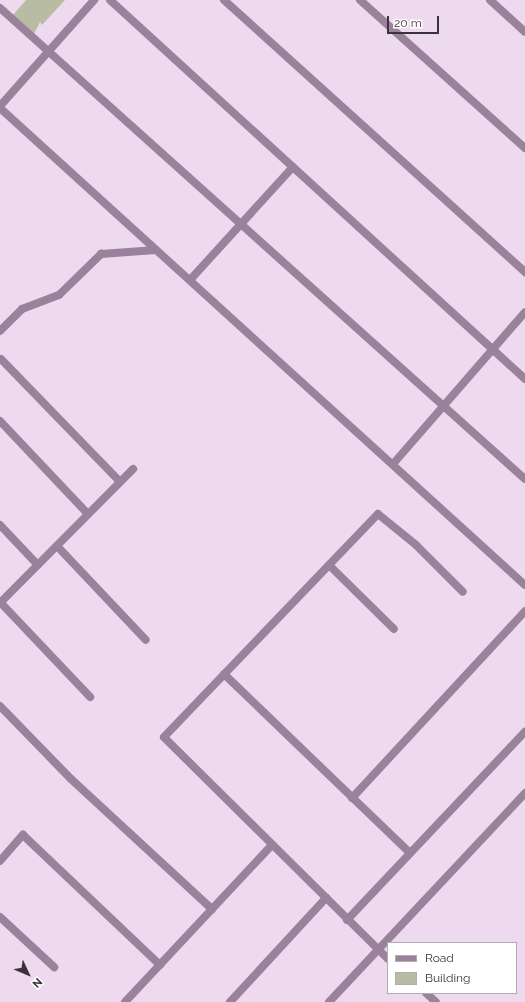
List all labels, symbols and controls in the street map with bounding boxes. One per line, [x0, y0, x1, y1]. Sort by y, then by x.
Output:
scale bar [389, 8, 441, 34]
text: 20 m [394, 16, 422, 30]
legend [387, 942, 517, 994]
text: Road [425, 951, 454, 965]
north arrow [8, 954, 48, 994]
text: Building [425, 971, 471, 985]
text: N [29, 975, 45, 990]

